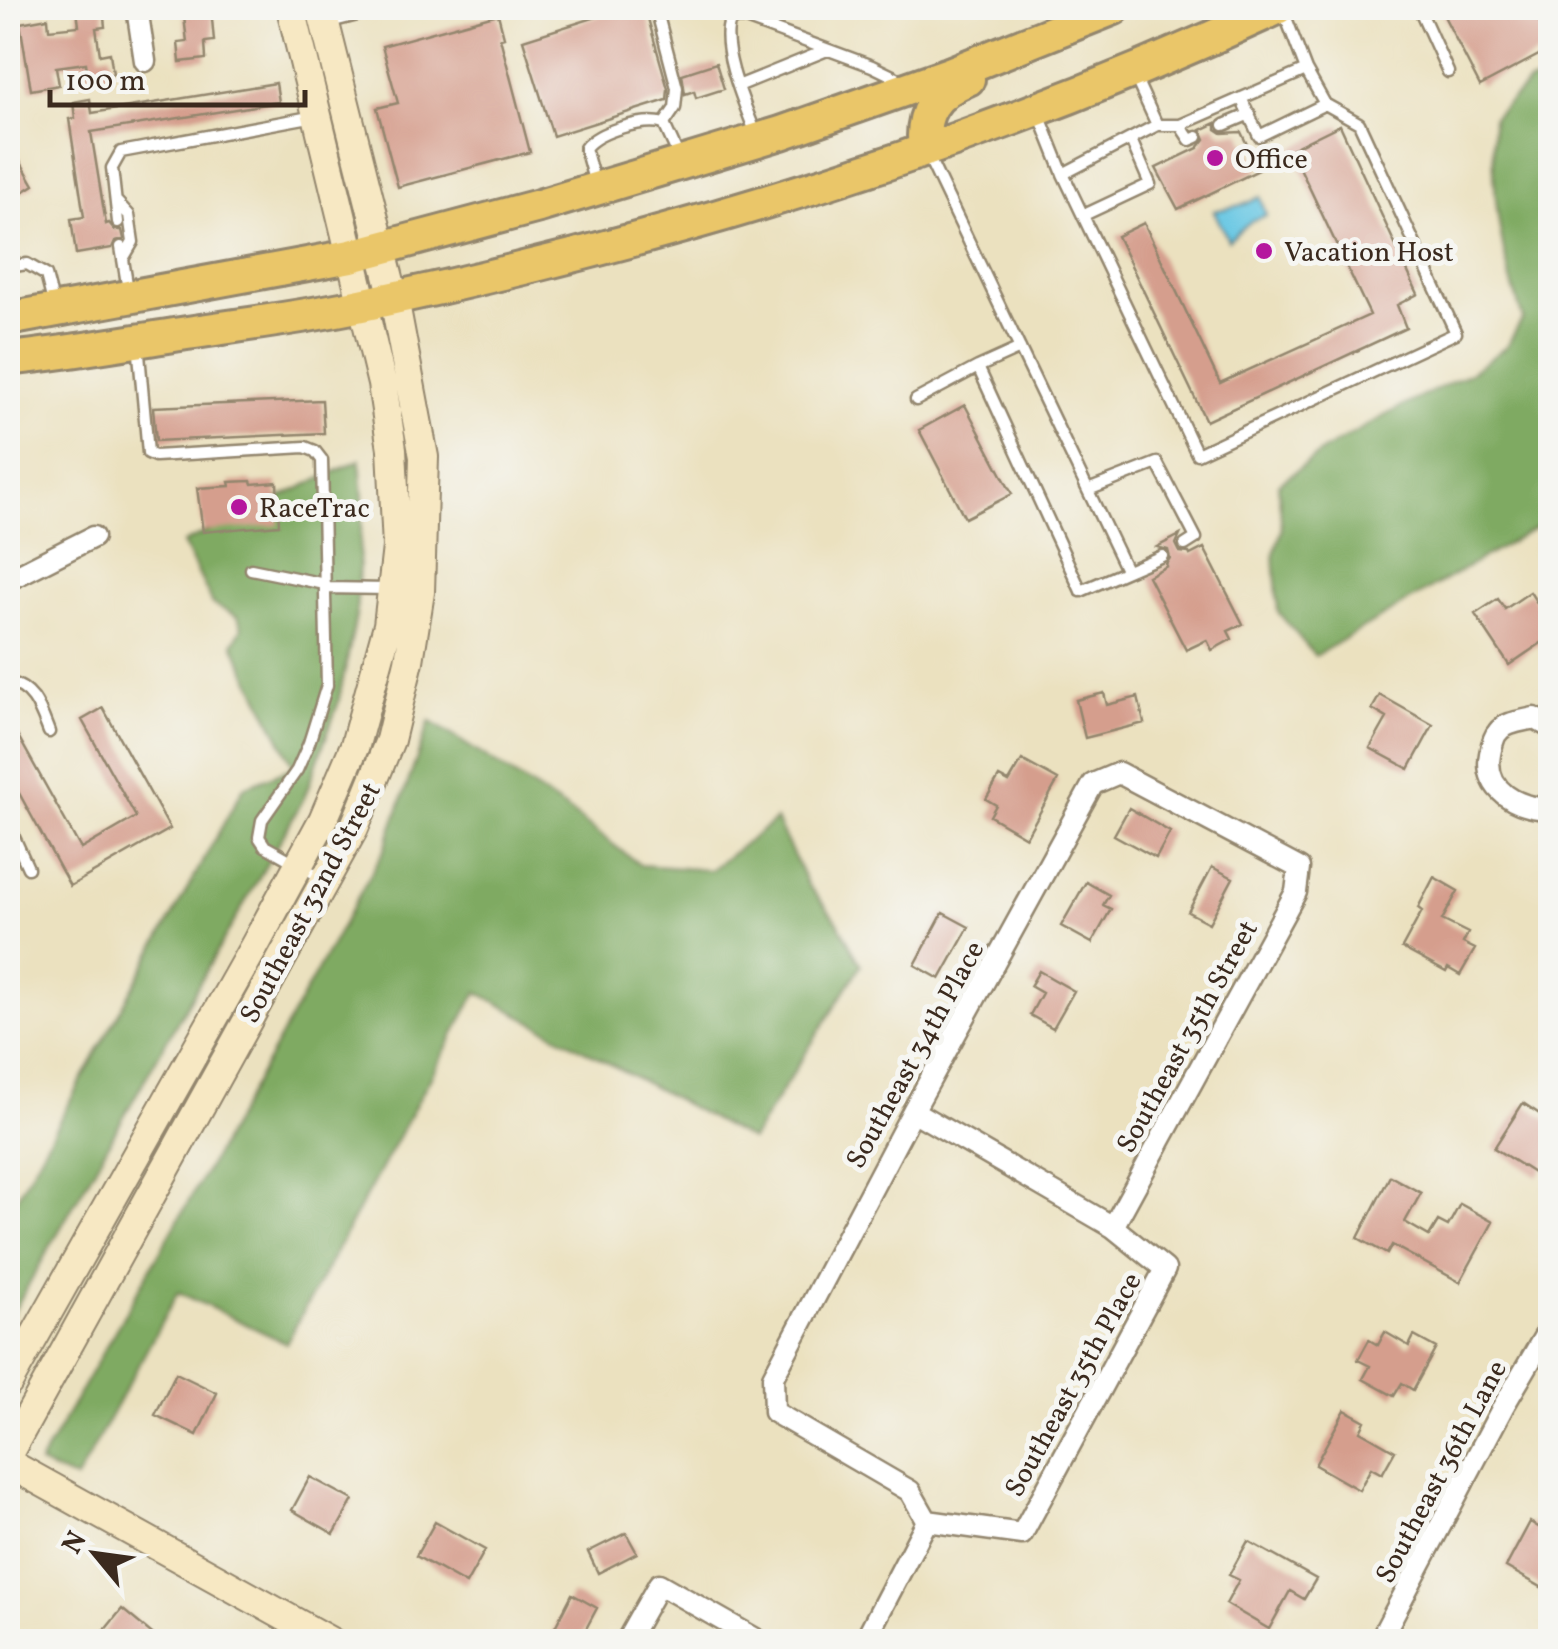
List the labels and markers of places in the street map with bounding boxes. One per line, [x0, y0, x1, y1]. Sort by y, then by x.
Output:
place label: Office [1235, 141, 1308, 180]
marker: Office [1204, 147, 1226, 169]
place label: Vacation Host [1284, 234, 1454, 273]
marker: Vacation Host [1253, 240, 1275, 262]
place label: RaceTrac [259, 490, 370, 529]
marker: RaceTrac [228, 496, 250, 518]

